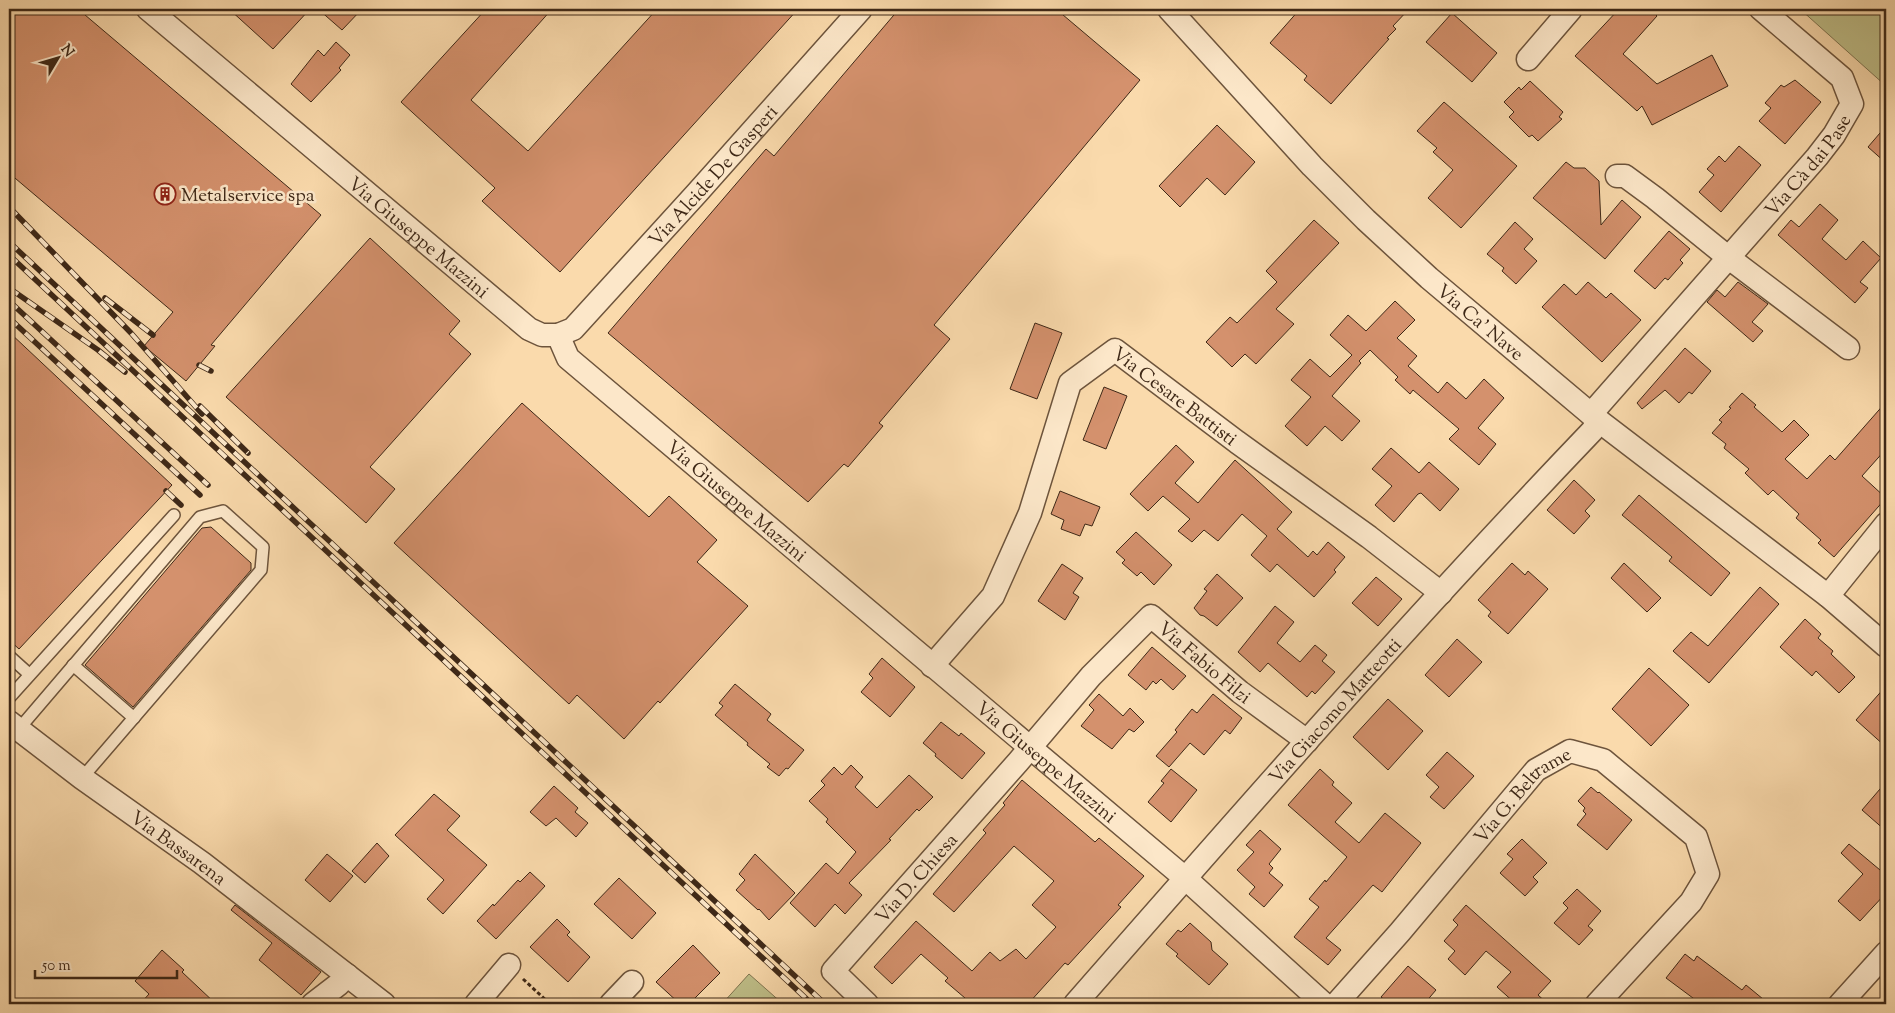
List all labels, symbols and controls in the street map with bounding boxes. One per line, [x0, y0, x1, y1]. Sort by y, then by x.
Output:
north arrow [32, 32, 82, 82]
text: N [55, 41, 78, 62]
street label: Via Alcide De Gasperi [644, 100, 785, 253]
street label: Via Cà dai Pase [1759, 110, 1859, 224]
street label: Via Giuseppe Mazzini [341, 171, 494, 306]
building icon: Metalservice spa [153, 182, 177, 206]
place label: Metalservice spa [181, 183, 315, 210]
street label: Via Ca' Nave [1430, 279, 1529, 368]
street label: Via Cesare Battisti [1106, 341, 1242, 454]
street label: Via Giuseppe Mazzini [659, 435, 812, 570]
street label: Via Fabio Filzi [1151, 616, 1256, 712]
street label: Via Giacomo Matteotti [1264, 633, 1409, 791]
street label: Via Giuseppe Mazzini [969, 696, 1121, 831]
street label: Via G. Beltrame [1469, 742, 1577, 850]
street label: Via Bassarena [124, 805, 231, 893]
street label: Via D. Chiesa [870, 828, 965, 931]
scale bar [35, 948, 178, 980]
text: 50 m [41, 956, 71, 977]

